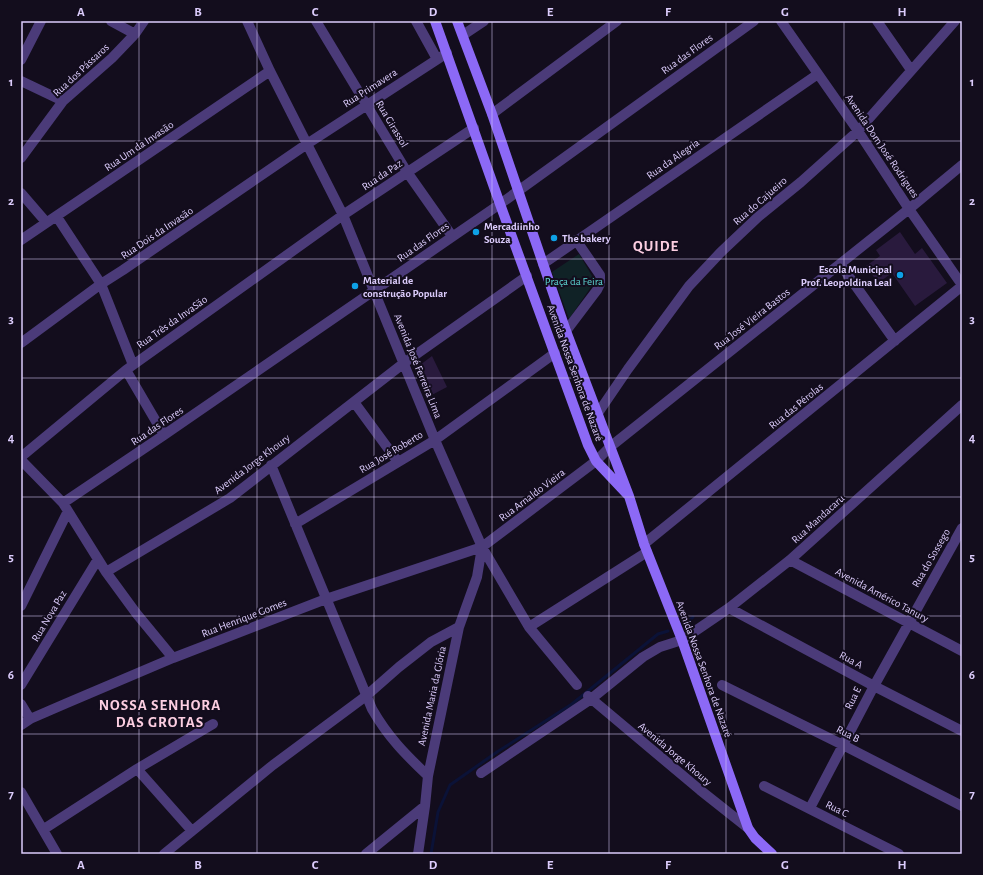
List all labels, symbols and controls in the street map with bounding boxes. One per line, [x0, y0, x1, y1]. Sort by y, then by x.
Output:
text: A [77, 6, 85, 19]
text: B [194, 6, 202, 19]
text: C [312, 6, 319, 19]
text: D [429, 6, 438, 19]
text: E [547, 6, 554, 19]
text: F [665, 6, 672, 19]
text: G [781, 6, 789, 19]
text: H [897, 6, 907, 19]
street label: Rua das Flores [659, 32, 715, 76]
street label: Rua dos Pássaros [51, 41, 111, 99]
street label: Rua Primavera [341, 66, 399, 110]
text: 1 [9, 76, 13, 89]
text: 1 [970, 76, 974, 89]
street label: Avenida Dom José Rodrigues [843, 92, 921, 200]
street label: Rua Girassol [374, 99, 410, 149]
street label: Rua Um da Invasão [102, 119, 176, 173]
street label: Rua da Alegria [645, 137, 701, 181]
street label: Rua da Paz [360, 157, 405, 192]
street label: Rua do Cajueiro [731, 175, 789, 227]
text: 2 [8, 195, 14, 208]
text: 2 [969, 195, 975, 208]
street label: Rua Dois da Invasão [119, 205, 195, 261]
street label: Rua das Flores [395, 220, 451, 264]
place label: Mercadiinho Souza [484, 221, 540, 245]
marker: Mercadiinho Souza [471, 227, 481, 237]
marker: The bakery [549, 233, 559, 243]
place label: The bakery [562, 233, 611, 244]
district label: QUIDE [633, 239, 679, 254]
place label: Escola Municipal Prof. Leopoldina Leal [801, 264, 892, 288]
marker: Escola Municipal Prof. Leopoldina Leal [895, 270, 905, 280]
place label: Material de construção Popular [363, 275, 447, 299]
park label: Praça da Feira [545, 276, 603, 287]
marker: Material de construção Popular [350, 281, 360, 291]
street label: Rua José Vieira Bastos [712, 286, 792, 352]
street label: Rua Três da InvaSão [135, 294, 209, 350]
street label: Avenida Nossa Senhora de Nazaré [545, 303, 605, 443]
street label: Avenida José Ferreira Lima [392, 312, 444, 420]
text: 3 [8, 313, 14, 326]
text: 3 [969, 313, 975, 326]
street label: Rua das Pérolas [767, 381, 825, 431]
street label: Rua das Flores [129, 405, 185, 447]
street label: Rua José Roberto [357, 429, 425, 475]
text: 4 [8, 432, 15, 445]
street label: Avenida Jorge Khoury [212, 432, 292, 496]
text: 4 [969, 432, 976, 445]
street label: Rua Arnaldo Vieira [497, 467, 567, 523]
street label: Rua Mandacaru [790, 492, 847, 545]
street label: Rua do Sossego [910, 527, 952, 589]
text: 5 [8, 551, 14, 564]
text: 5 [969, 551, 975, 564]
street label: Avenida Américo Tanury [834, 566, 931, 624]
street label: Rua Nova Paz [30, 588, 69, 643]
street label: Rua Henrique Gomes [200, 597, 288, 639]
street label: Avenida Nossa Senhora de Nazaré [674, 599, 734, 739]
street label: Avenida Maria da Glória [416, 645, 448, 747]
street label: Rua A [837, 649, 865, 671]
text: 6 [8, 669, 14, 682]
text: 6 [969, 669, 975, 682]
street label: Rua E [843, 684, 864, 711]
district label: NOSSA SENHORA DAS GROTAS [99, 698, 221, 730]
street label: Avenida Jorge Khoury [636, 720, 714, 788]
street label: Rua B [835, 724, 861, 744]
text: 7 [8, 788, 14, 801]
text: 7 [969, 788, 975, 801]
street label: Rua C [824, 799, 850, 819]
text: A [77, 859, 85, 872]
text: B [194, 859, 202, 872]
text: C [312, 859, 319, 872]
text: D [429, 859, 438, 872]
text: E [547, 859, 554, 872]
text: F [665, 859, 672, 872]
text: G [781, 859, 789, 872]
text: H [897, 859, 907, 872]

